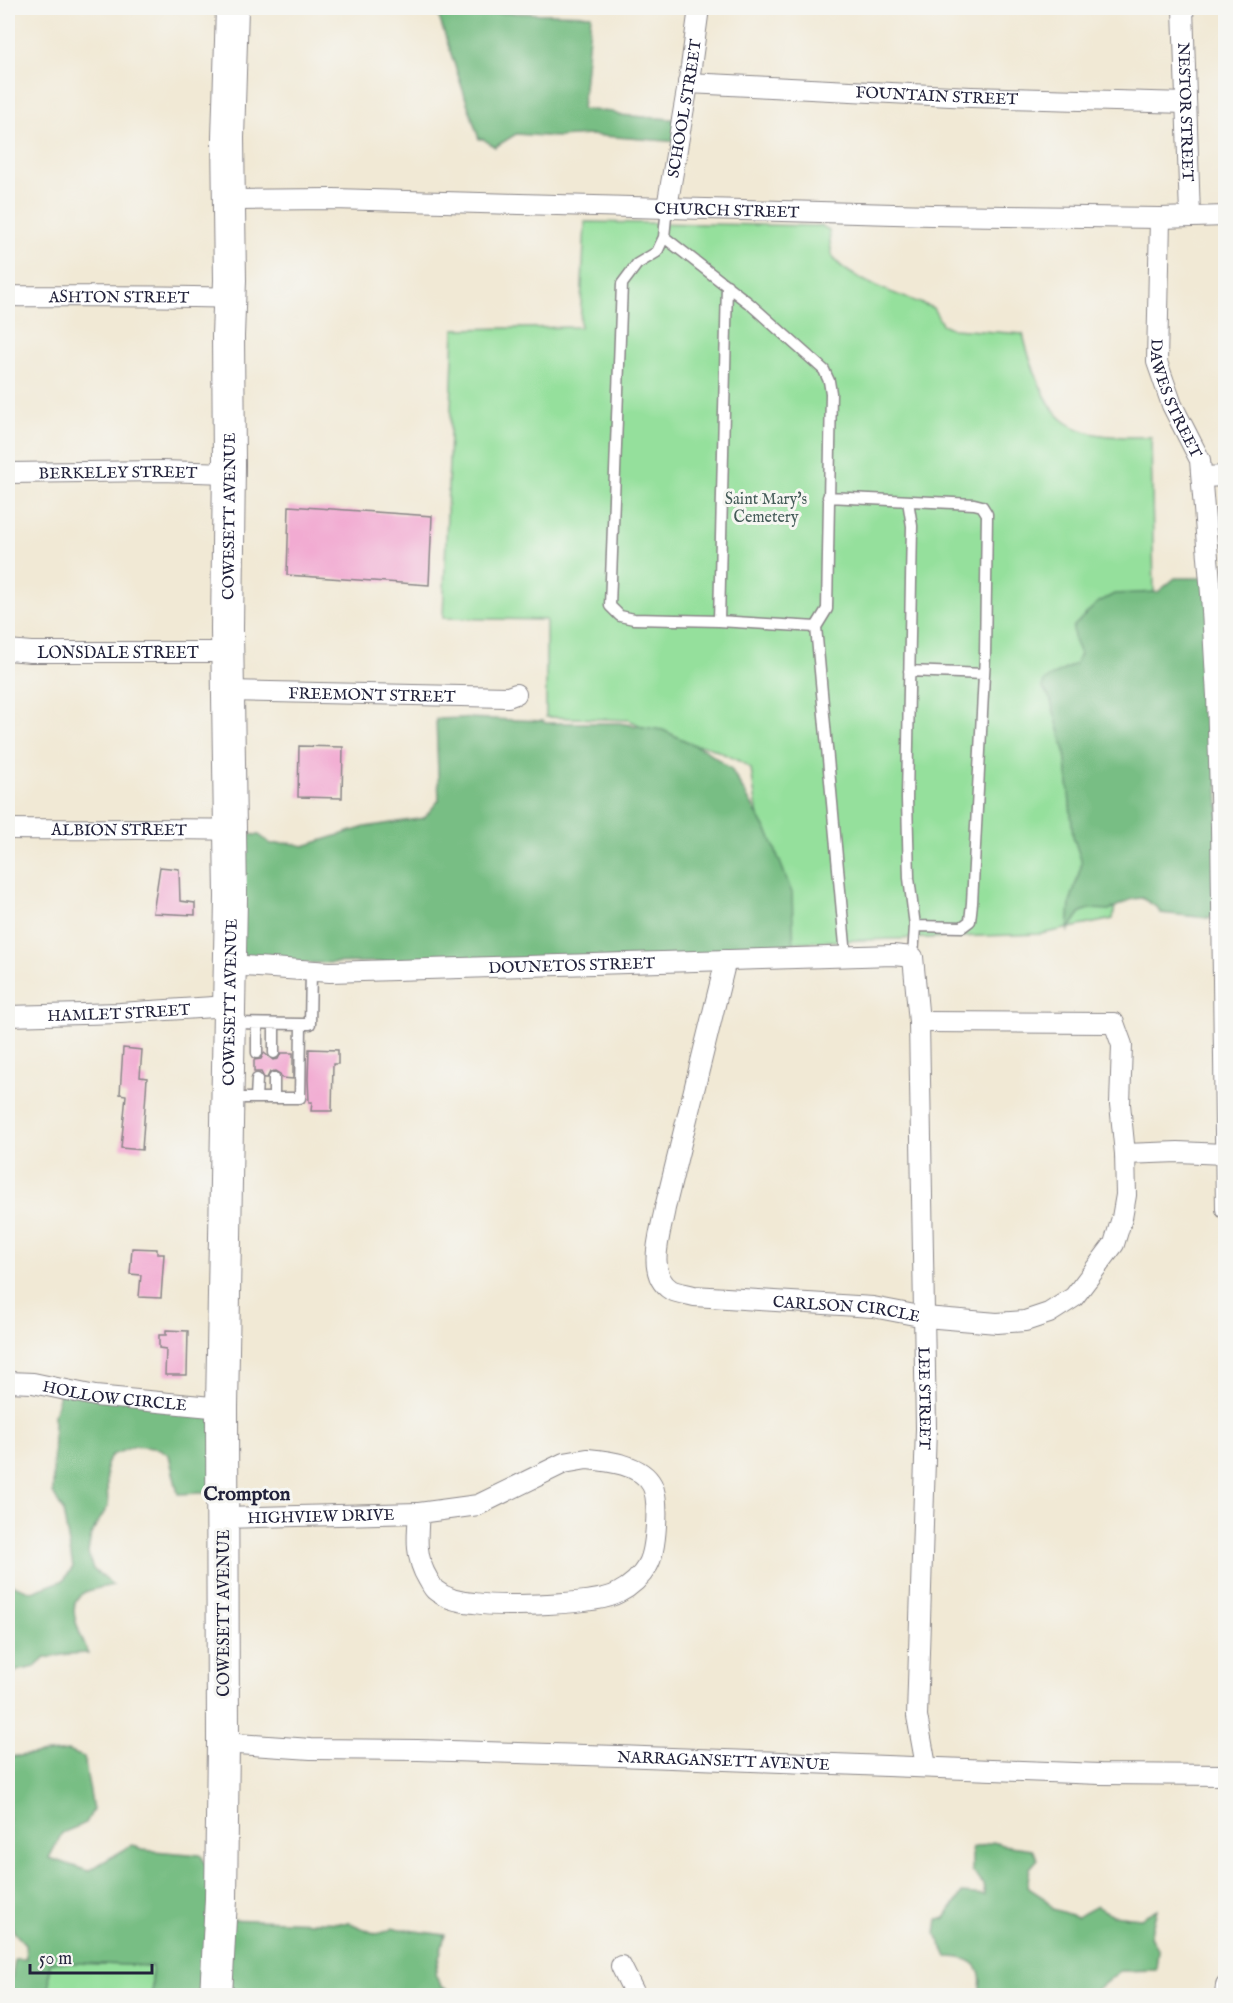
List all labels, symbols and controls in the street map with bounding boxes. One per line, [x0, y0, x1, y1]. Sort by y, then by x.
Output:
street label: SCHOOL STREET [664, 38, 707, 180]
street label: NESTOR STREET [1172, 42, 1197, 182]
street label: FOUNTAIN STREET [855, 83, 1019, 110]
street label: CHURCH STREET [654, 200, 800, 223]
street label: ASHTON STREET [48, 288, 190, 309]
street label: DAWES STREET [1145, 338, 1205, 462]
street label: COWESETT AVENUE [219, 432, 241, 600]
street label: BERKELEY STREET [38, 463, 198, 485]
park label: Saint Mary's Cemetery [725, 490, 808, 528]
street label: LONSDALE STREET [37, 644, 199, 664]
street label: FREEMONT STREET [288, 684, 456, 708]
street label: ALBION STREET [50, 821, 187, 841]
street label: COWESETT AVENUE [220, 918, 243, 1086]
street label: DOUNETOS STREET [488, 954, 656, 979]
street label: HAMLET STREET [47, 1000, 191, 1027]
street label: CARLSON CIRCLE [772, 1293, 922, 1328]
street label: LEE STREET [913, 1347, 934, 1450]
street label: HOLLOW CIRCLE [41, 1377, 188, 1417]
district label: Crompton [204, 1482, 291, 1507]
street label: HIGHVIEW DRIVE [247, 1506, 395, 1529]
street label: COWESETT AVENUE [215, 1529, 235, 1697]
street label: NARRAGANSETT AVENUE [617, 1748, 830, 1776]
scale bar [30, 1937, 152, 1975]
text: 50 m [39, 1948, 72, 1971]

